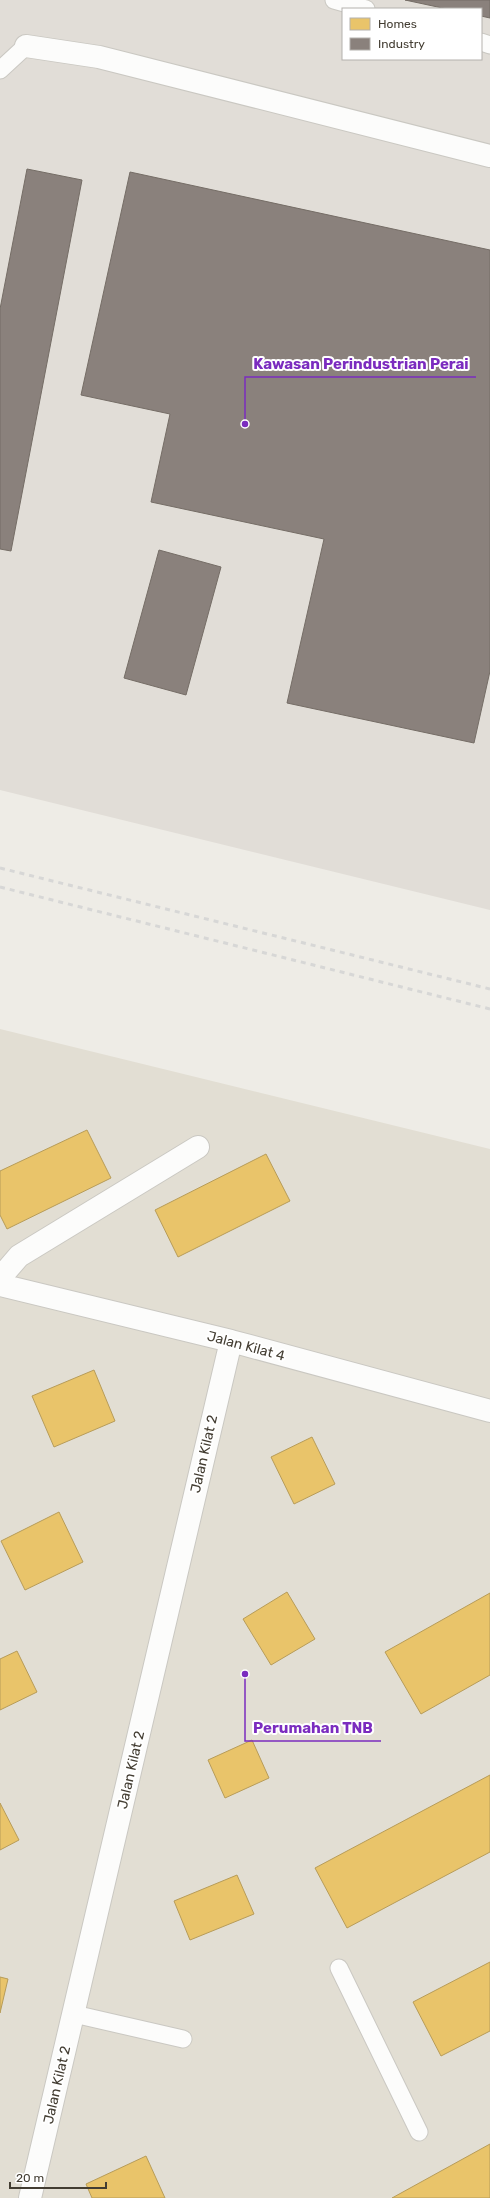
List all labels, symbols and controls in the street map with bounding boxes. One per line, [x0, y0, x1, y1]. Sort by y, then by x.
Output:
legend [342, 8, 482, 60]
text: Homes [378, 17, 417, 31]
text: Industry [378, 37, 425, 51]
callout: Kawasan Perindustrian Perai [245, 350, 476, 377]
text: Kawasan Perindustrian Perai [253, 355, 469, 373]
street label: Jalan Kilat 4 [205, 1327, 287, 1365]
street label: Jalan Kilat 2 [187, 1413, 221, 1495]
callout: Perumahan TNB [245, 1714, 381, 1741]
text: Perumahan TNB [253, 1719, 373, 1737]
street label: Jalan Kilat 2 [114, 1729, 148, 1811]
street label: Jalan Kilat 2 [40, 2044, 74, 2126]
scale bar [10, 2164, 106, 2190]
text: 20 m [16, 2171, 44, 2185]

